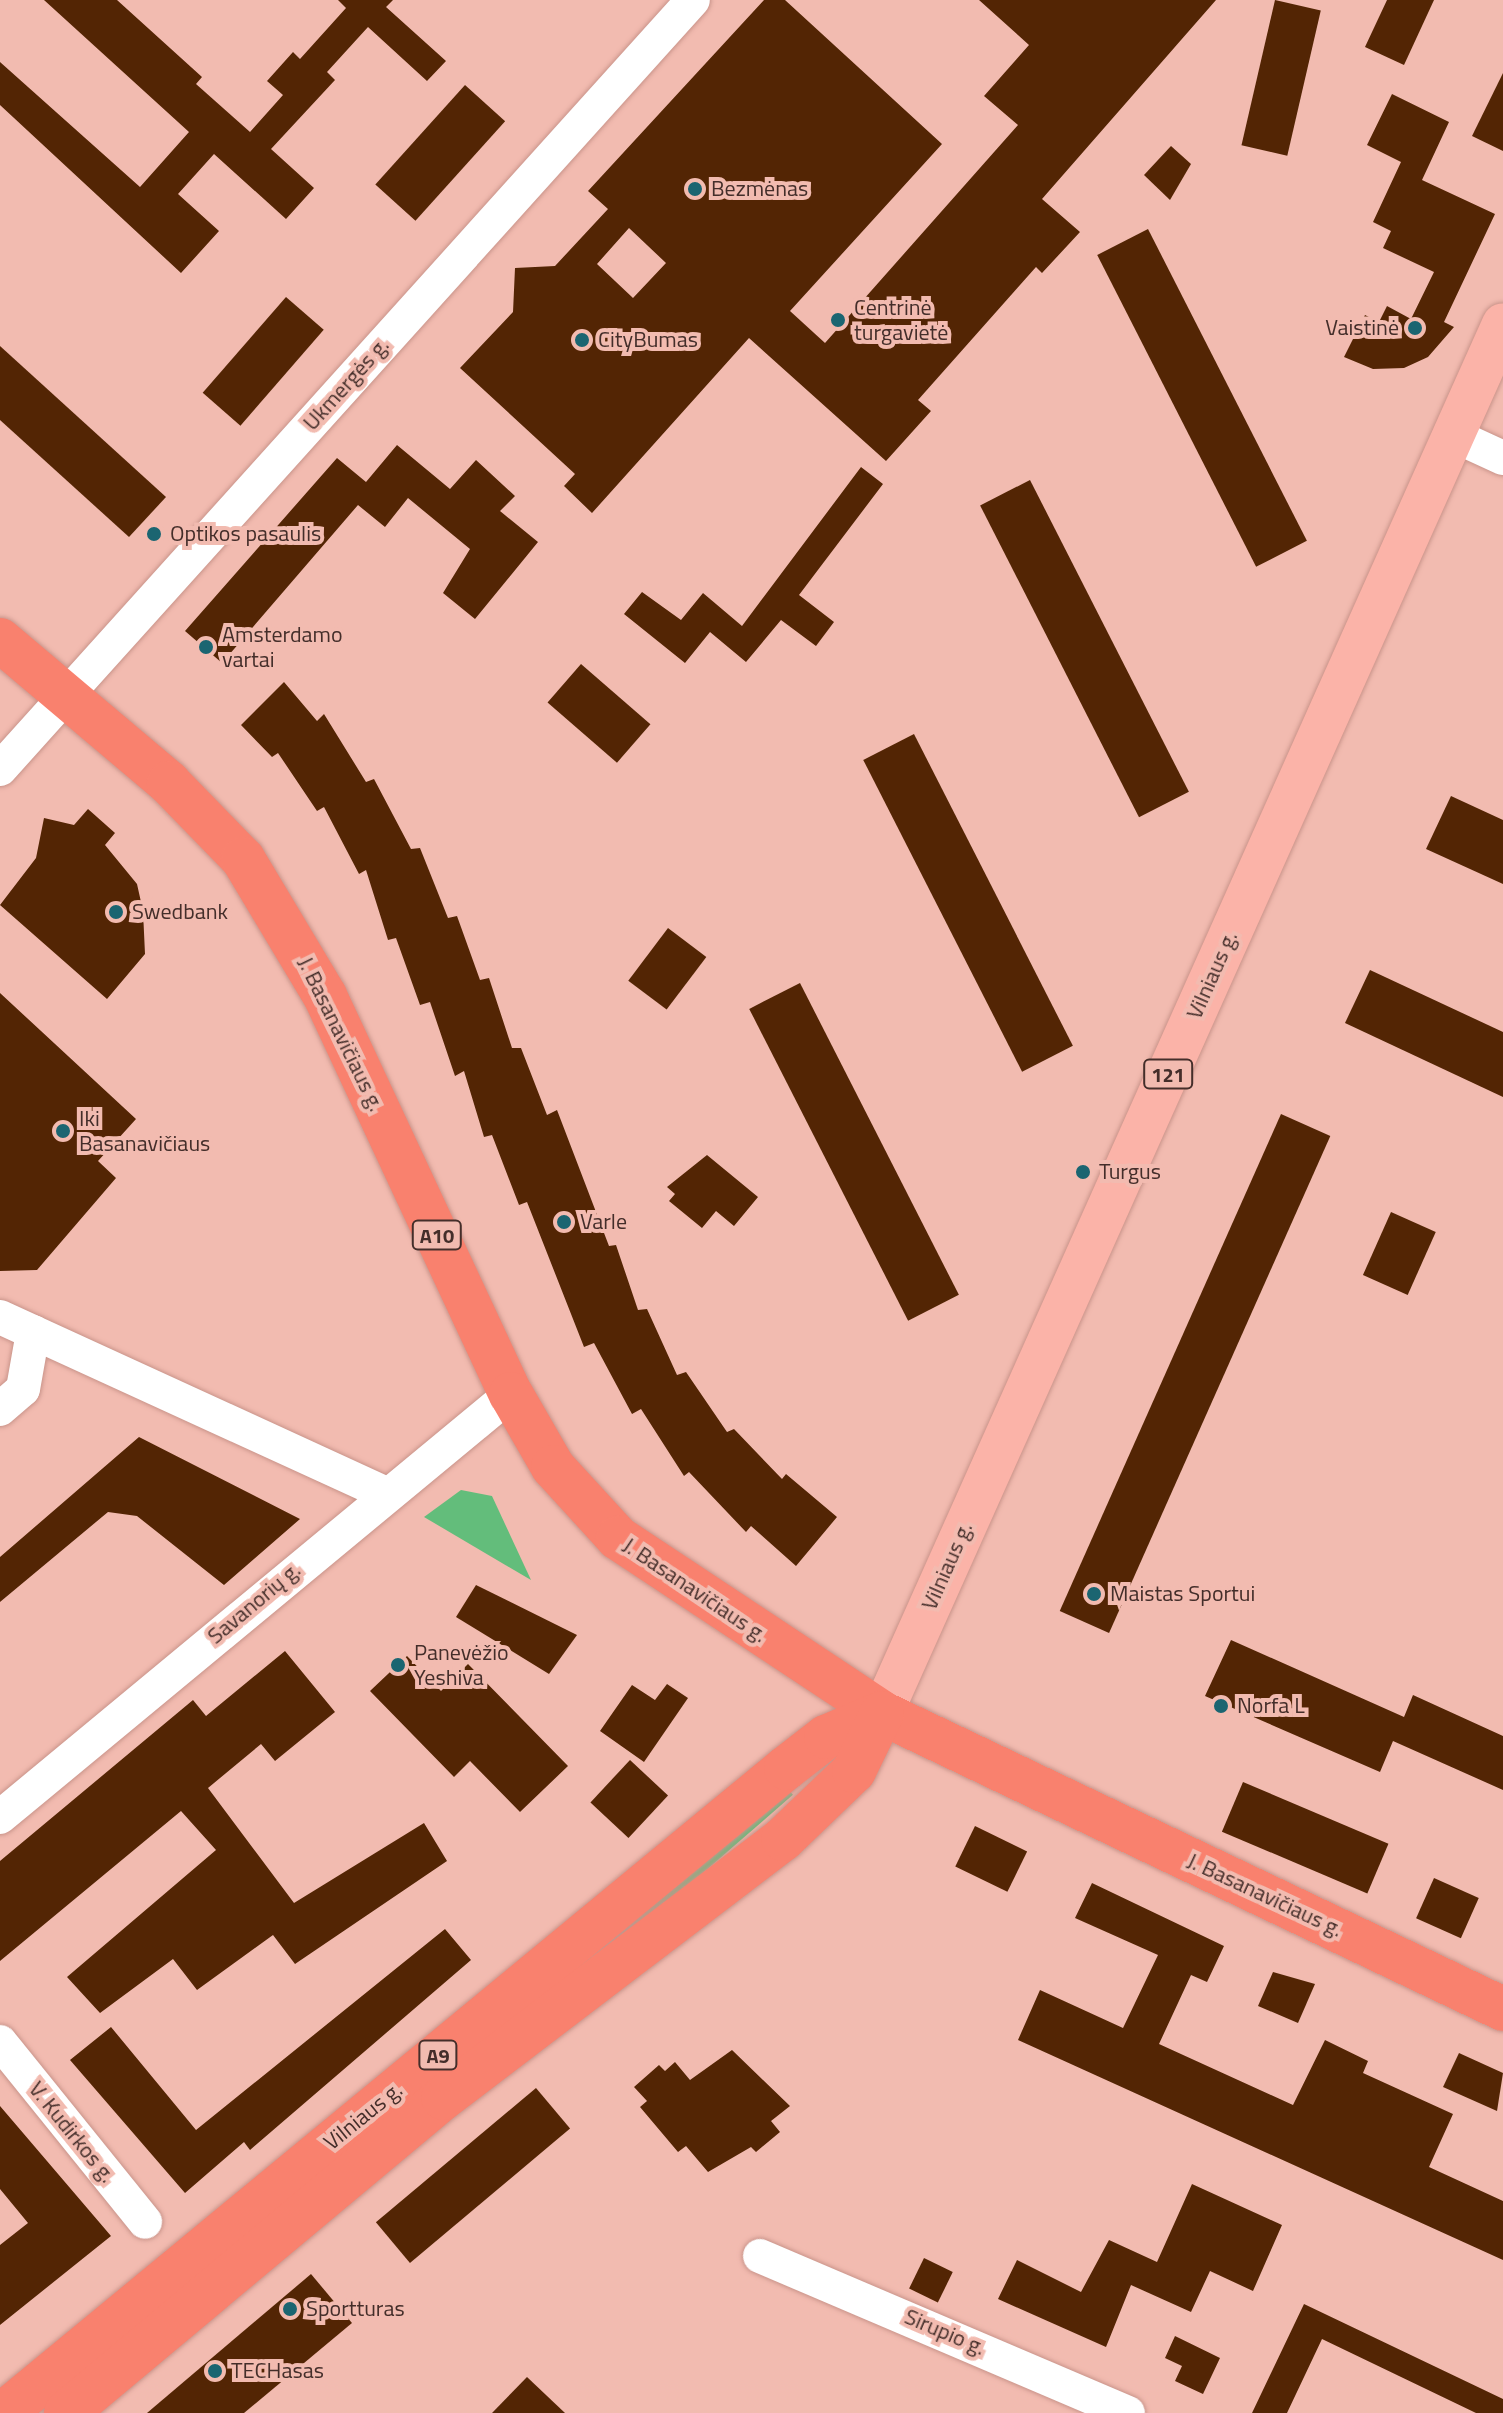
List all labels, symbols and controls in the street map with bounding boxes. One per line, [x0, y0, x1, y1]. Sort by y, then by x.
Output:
place label: Bezmėnas [711, 176, 808, 202]
marker: Bezmėnas [686, 180, 704, 198]
place label: Centrinė turgavietė [854, 294, 948, 346]
marker: Centrinė turgavietė [829, 311, 847, 329]
place label: Vaistinė [1325, 315, 1399, 341]
marker: Vaistinė [1406, 319, 1424, 337]
place label: CityBumas [598, 327, 698, 353]
marker: CityBumas [573, 331, 591, 349]
street label: Ukmergės g. [298, 332, 394, 436]
place label: Optikos pasaulis [170, 521, 321, 547]
marker: Optikos pasaulis [145, 525, 163, 543]
place label: Amsterdamo vartai [222, 621, 343, 672]
marker: Amsterdamo vartai [197, 638, 215, 656]
place label: Swedbank [132, 899, 228, 925]
marker: Swedbank [107, 903, 125, 921]
street label: Vilniaus g. [1181, 927, 1243, 1023]
street label: J. Basanavičiaus g. [292, 953, 390, 1115]
road number: 121 [1142, 1058, 1194, 1090]
place label: Iki Basanavičiaus [79, 1105, 210, 1156]
marker: Iki Basanavičiaus [54, 1122, 72, 1140]
place label: Turgus [1099, 1159, 1161, 1185]
marker: Turgus [1074, 1163, 1092, 1181]
place label: Varle [580, 1209, 627, 1235]
marker: Varle [555, 1213, 573, 1231]
road number: A10 [411, 1219, 463, 1251]
street label: Vilniaus g. [916, 1518, 978, 1614]
street label: J. Basanavičiaus g. [618, 1532, 772, 1648]
street label: Savanorių g. [202, 1557, 306, 1649]
place label: Maistas Sportui [1110, 1581, 1255, 1607]
marker: Maistas Sportui [1085, 1585, 1103, 1603]
place label: Panevėžio Yeshiva [414, 1639, 509, 1690]
marker: Panevėžio Yeshiva [389, 1656, 407, 1674]
place label: Norfa L [1237, 1693, 1305, 1719]
marker: Norfa L [1212, 1697, 1230, 1715]
street label: J. Basanavičiaus g. [1183, 1848, 1347, 1942]
road number: A9 [418, 2039, 458, 2071]
street label: V. Kudirkos g. [23, 2076, 121, 2188]
street label: Vilniaus g. [318, 2076, 408, 2156]
place label: Sportturas [306, 2296, 405, 2322]
marker: Sportturas [281, 2300, 299, 2318]
street label: Sirupio g. [901, 2303, 989, 2361]
place label: TECHasas [231, 2358, 324, 2384]
marker: TECHasas [206, 2362, 224, 2380]

